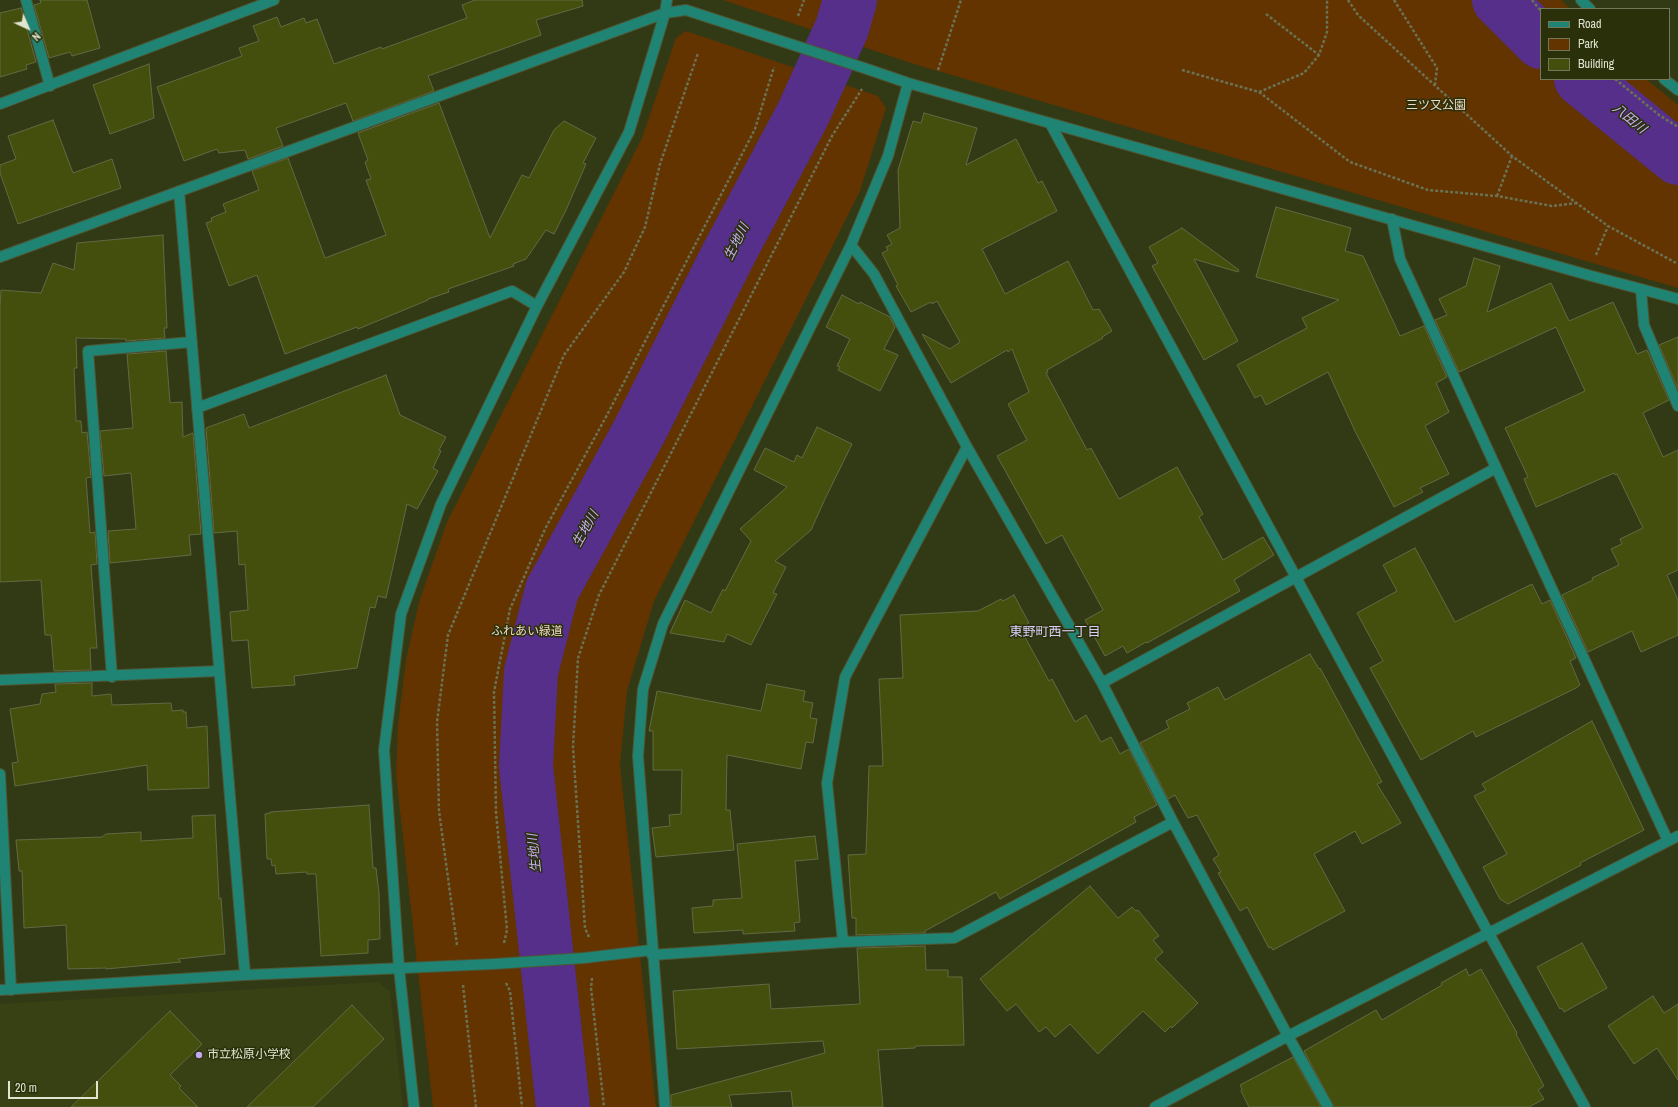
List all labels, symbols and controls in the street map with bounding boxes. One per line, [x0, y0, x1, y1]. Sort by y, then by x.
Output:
north arrow [8, 8, 48, 48]
legend [1540, 8, 1670, 80]
text: Road [1578, 16, 1602, 32]
text: N [29, 29, 44, 44]
text: Park [1578, 36, 1598, 52]
text: Building [1578, 56, 1614, 72]
park label: 三ツ又公園 [1406, 99, 1466, 113]
water label: 八田川 [1609, 101, 1649, 137]
water label: 生地川 [721, 221, 753, 263]
water label: 生地川 [570, 508, 602, 550]
park label: ふれあい緑道 [491, 625, 563, 639]
district label: 東野町西一丁目 [1010, 625, 1100, 641]
water label: 生地川 [525, 833, 545, 873]
place label: 市立松原小学校 [207, 1048, 291, 1062]
marker: 市立松原小学校 [194, 1050, 204, 1060]
scale bar [10, 1073, 100, 1099]
text: 20 m [15, 1080, 37, 1096]

